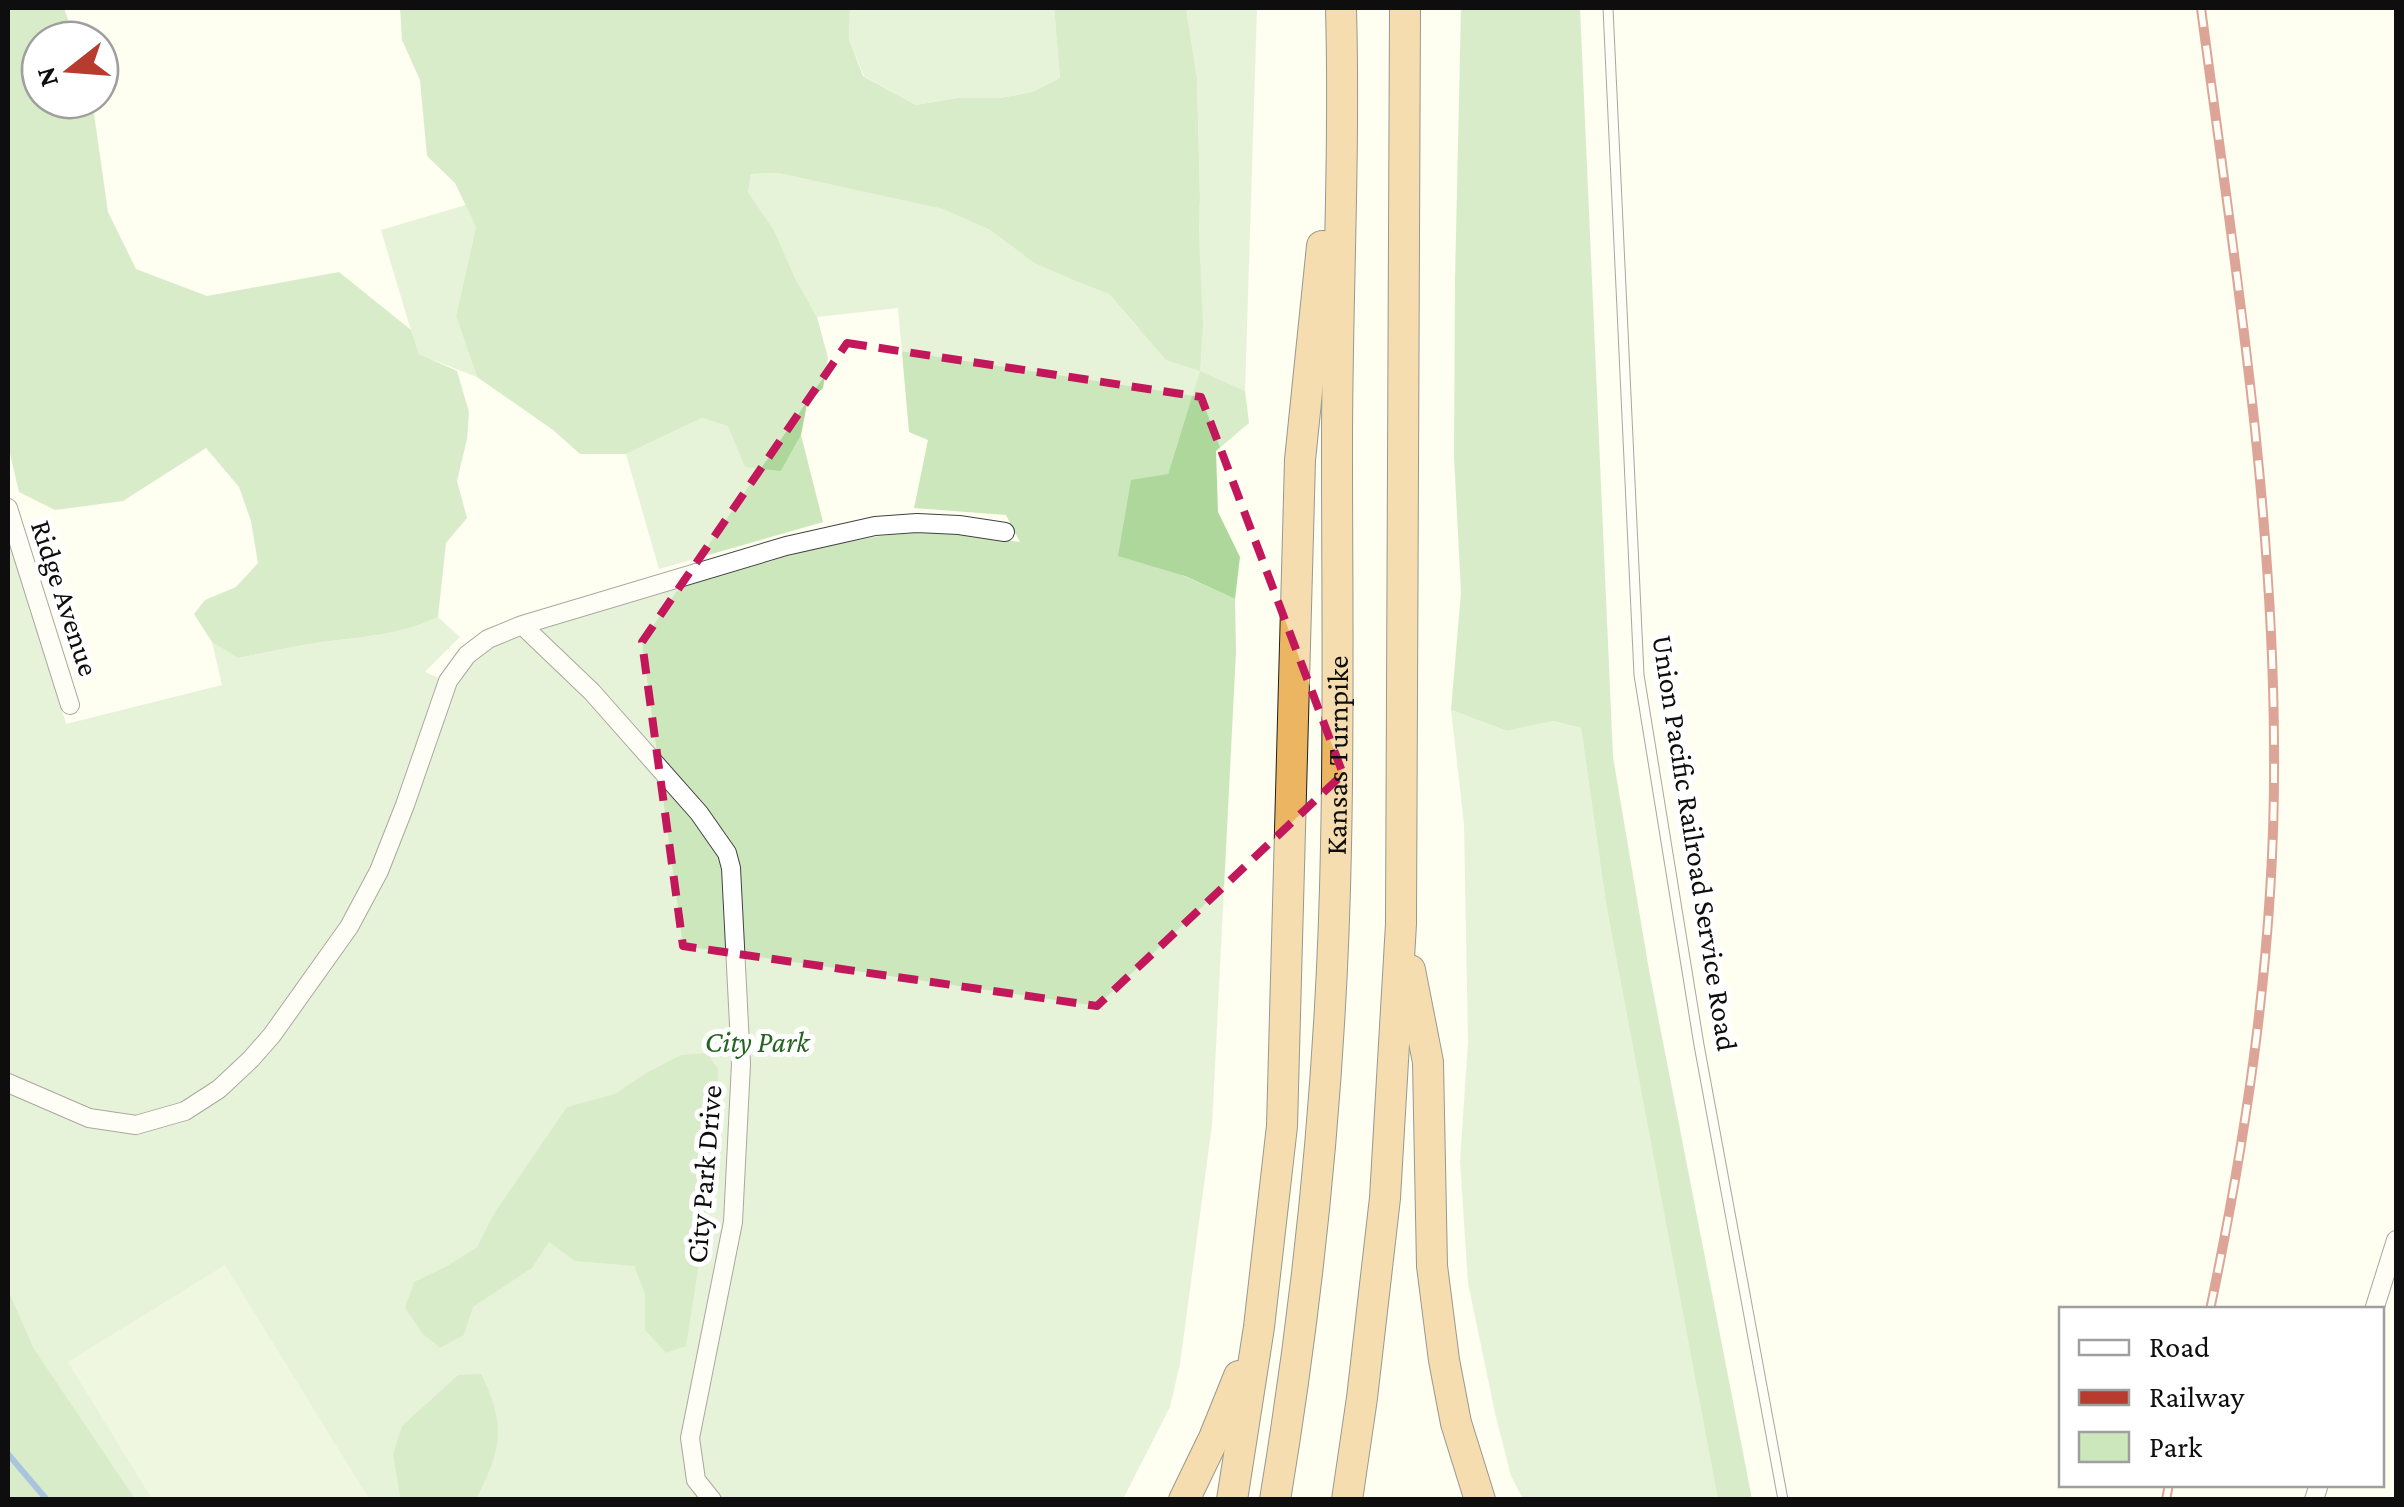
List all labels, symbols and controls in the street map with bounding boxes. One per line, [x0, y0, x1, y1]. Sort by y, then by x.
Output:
north arrow [20, 20, 120, 120]
text: N [29, 64, 64, 91]
street label: Ridge Avenue [24, 516, 106, 680]
street label: Union Pacific Railroad Service Road [1646, 633, 1745, 1054]
street label: Kansas Turnpike [1319, 655, 1355, 856]
park label: City Park [705, 1025, 811, 1059]
street label: City Park Drive [679, 1083, 729, 1265]
legend [2059, 1307, 2384, 1487]
text: Road [2149, 1330, 2210, 1363]
text: Railway [2149, 1380, 2245, 1414]
text: Park [2149, 1430, 2203, 1463]

